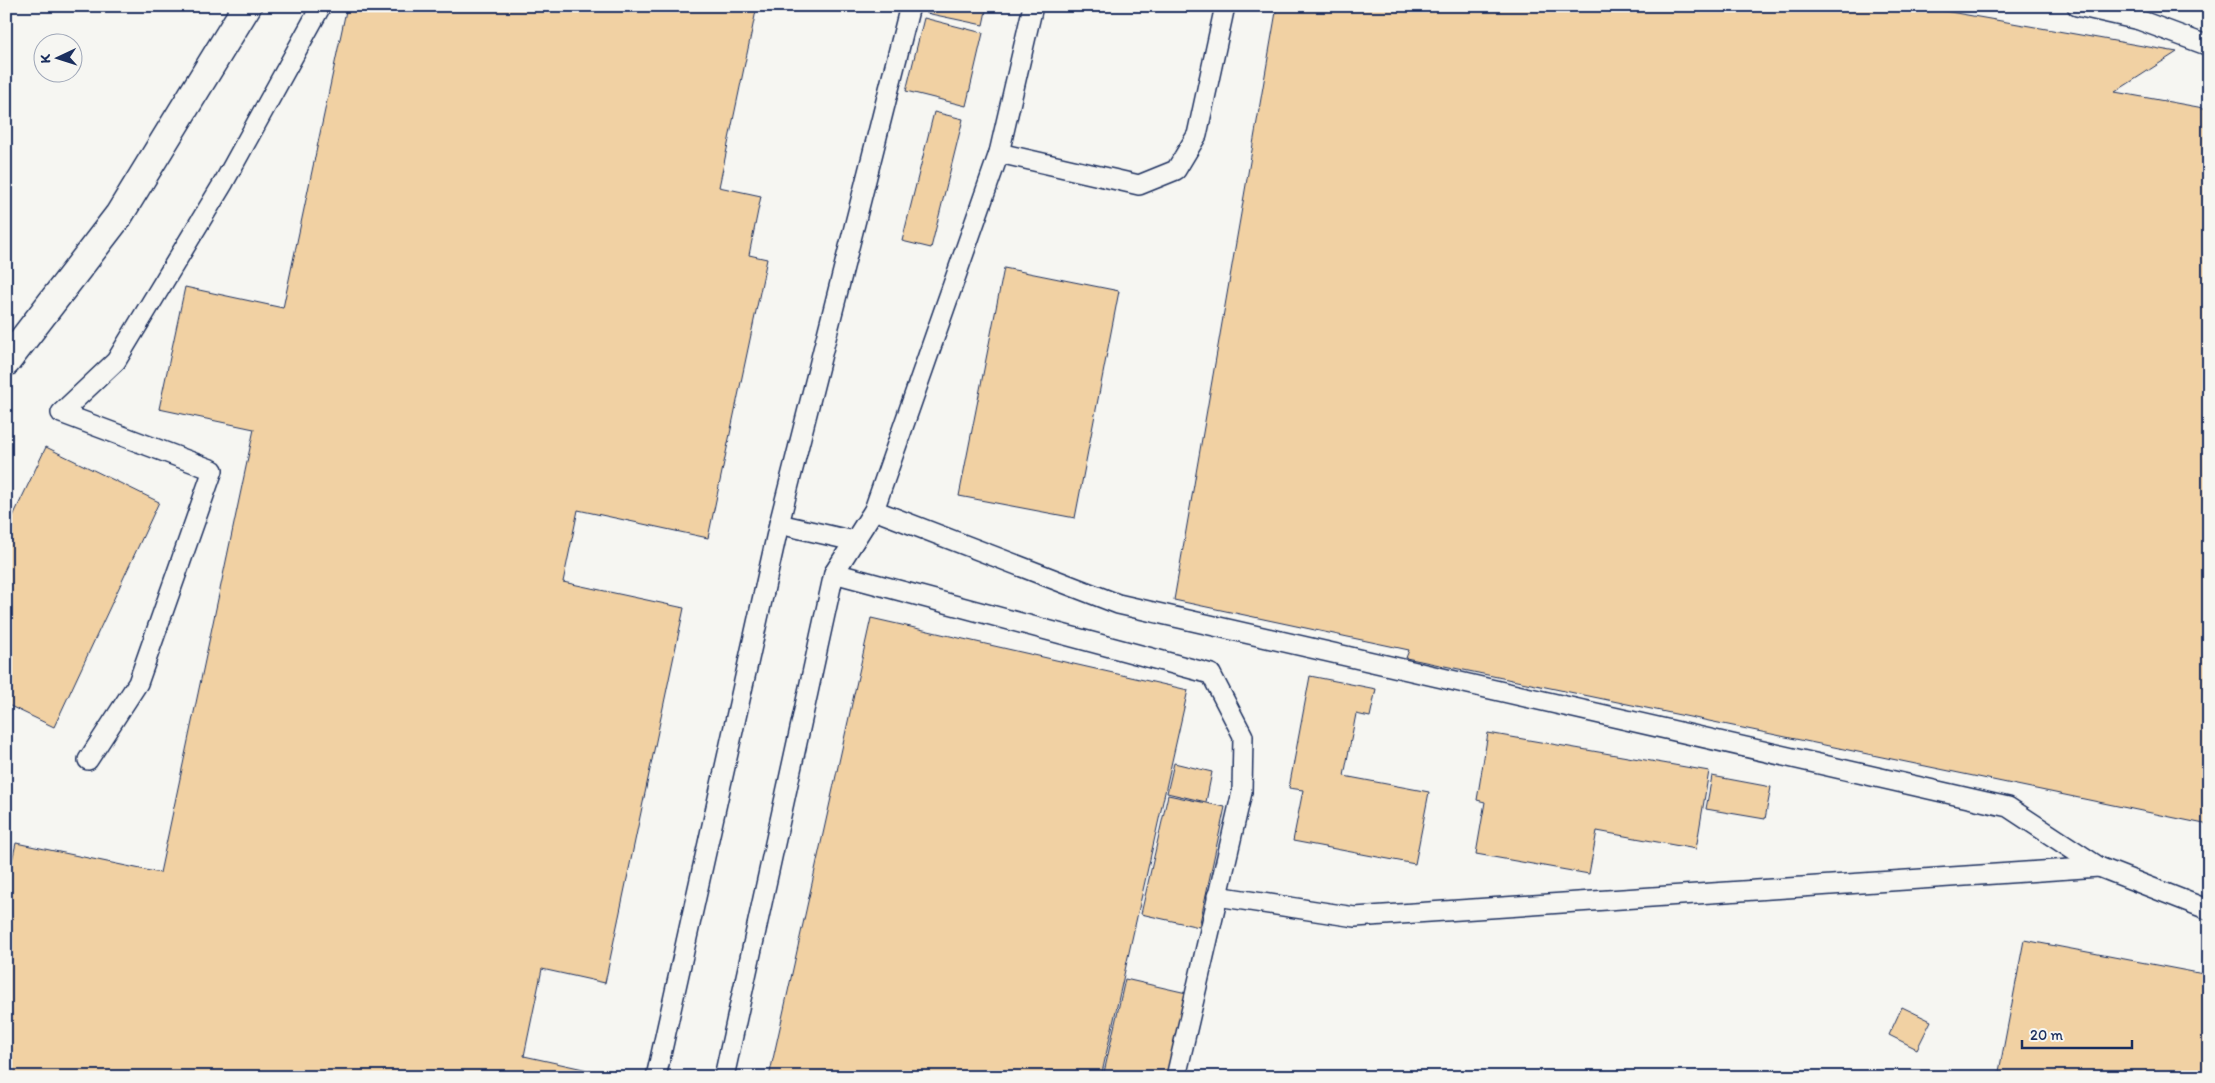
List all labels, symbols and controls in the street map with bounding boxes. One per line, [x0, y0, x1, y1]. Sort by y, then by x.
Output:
north arrow [32, 32, 82, 82]
text: K [37, 53, 54, 64]
scale bar [2022, 1018, 2132, 1050]
text: 20 m [2030, 1026, 2064, 1044]

